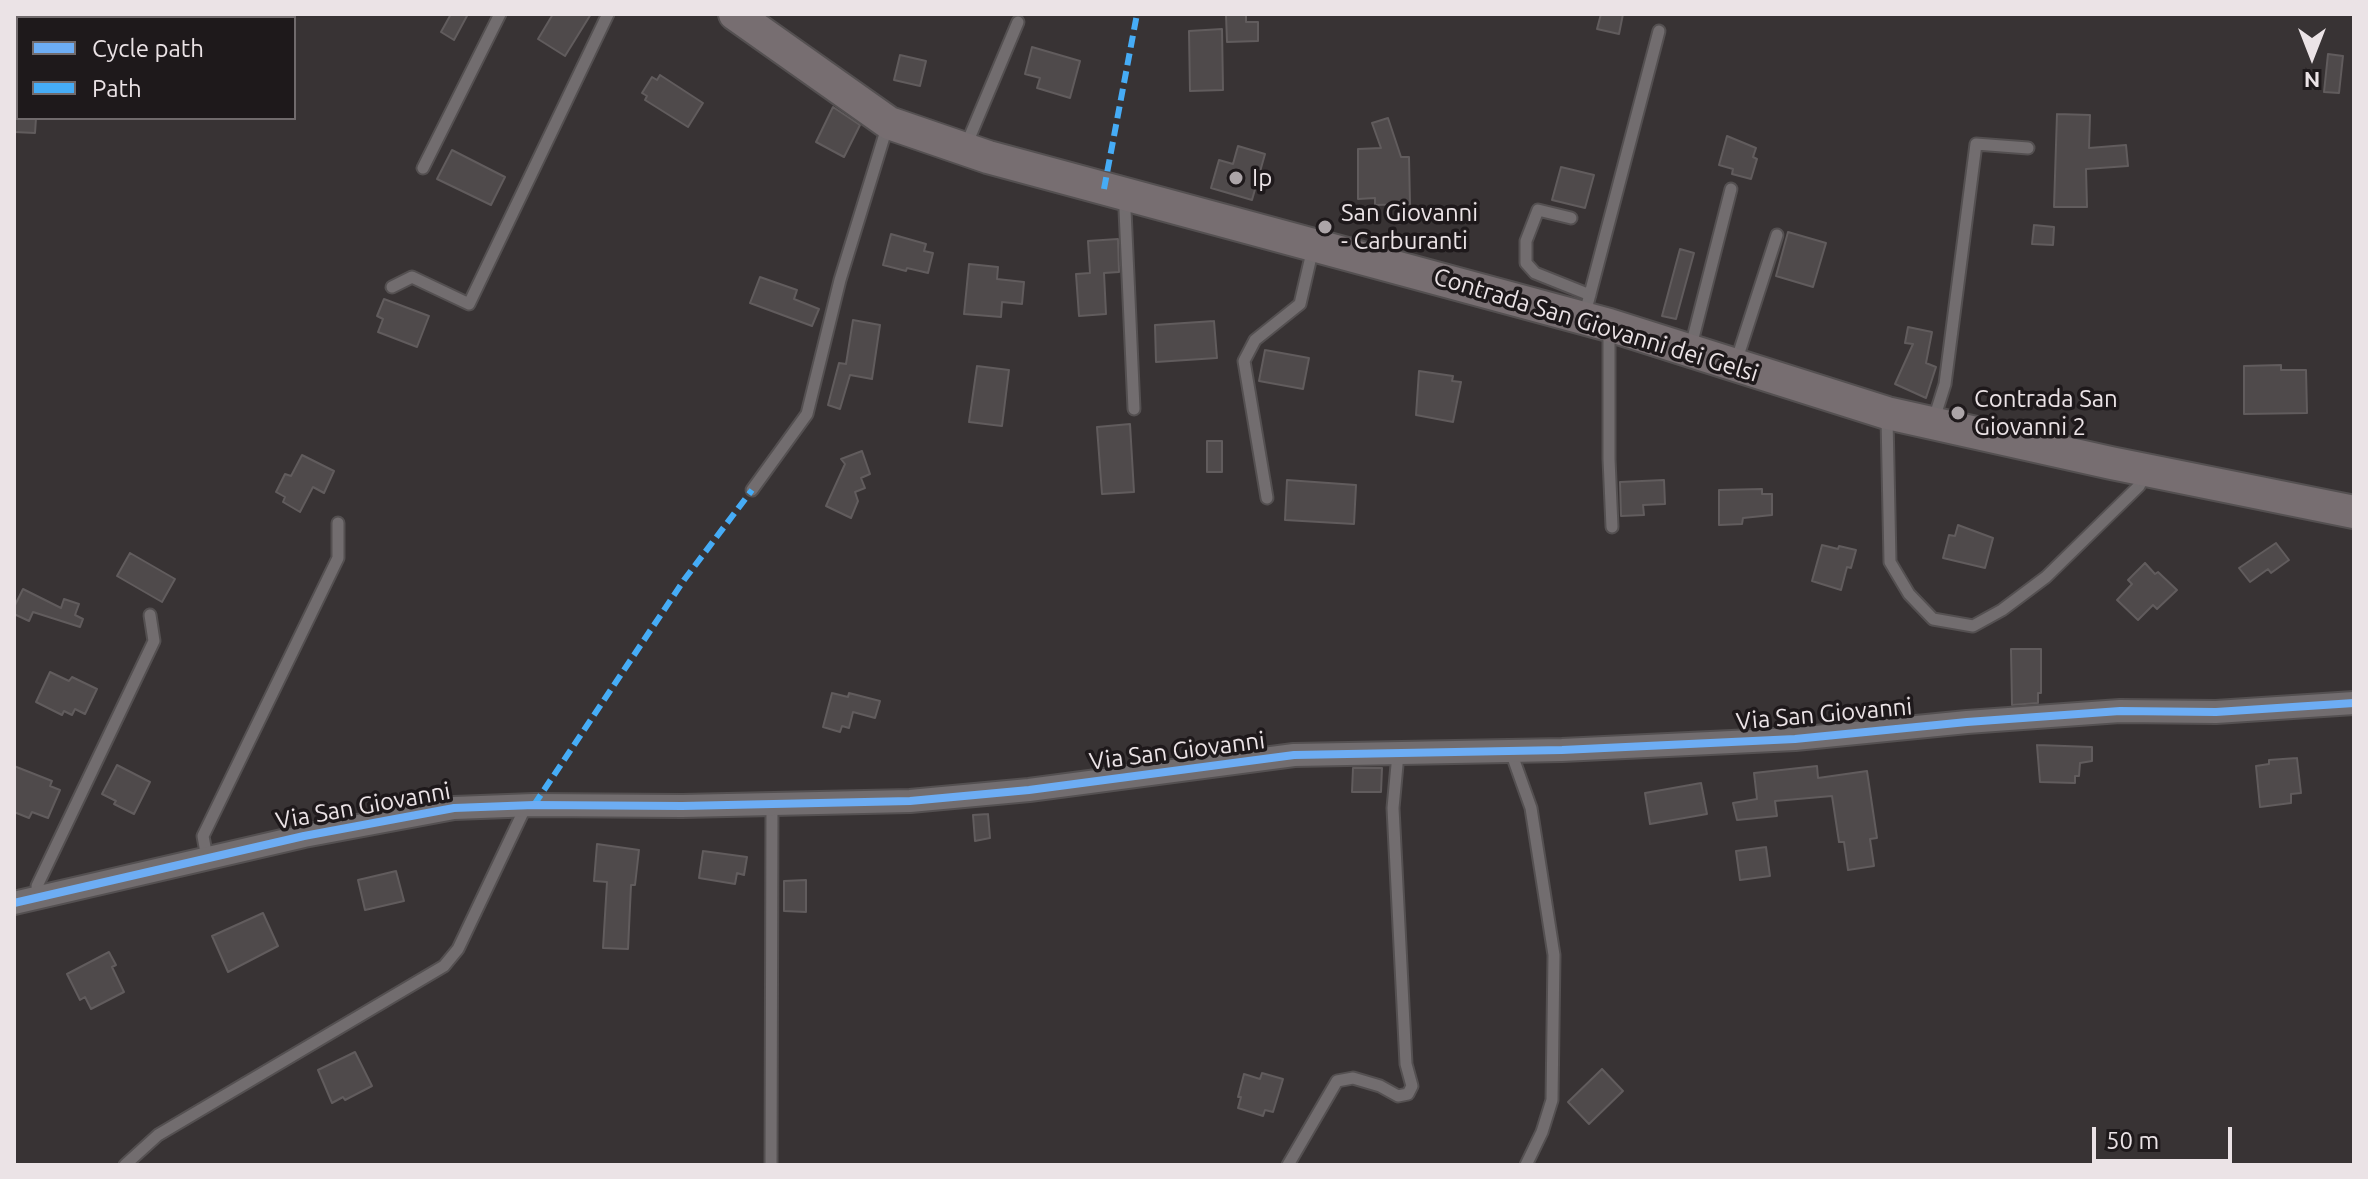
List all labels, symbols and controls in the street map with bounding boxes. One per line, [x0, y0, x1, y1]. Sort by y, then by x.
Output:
legend [16, 16, 296, 120]
north arrow [2272, 16, 2352, 96]
text: Cycle path [92, 35, 204, 62]
text: N [2304, 68, 2320, 93]
text: Path [92, 75, 142, 102]
place label: Ip [1252, 164, 1272, 192]
marker: Ip [1227, 169, 1245, 187]
place label: San Giovanni - Carburanti [1341, 199, 1478, 255]
marker: San Giovanni - Carburanti [1316, 218, 1334, 236]
street label: Contrada San Giovanni dei Gelsi [1430, 262, 1762, 388]
place label: Contrada San Giovanni 2 [1974, 385, 2118, 441]
marker: Contrada San Giovanni 2 [1949, 404, 1967, 422]
street label: Via San Giovanni [1735, 692, 1913, 736]
street label: Via San Giovanni [1088, 726, 1266, 776]
street label: Via San Giovanni [273, 776, 453, 836]
scale bar [2096, 1111, 2236, 1161]
text: 50 m [2106, 1127, 2159, 1154]

